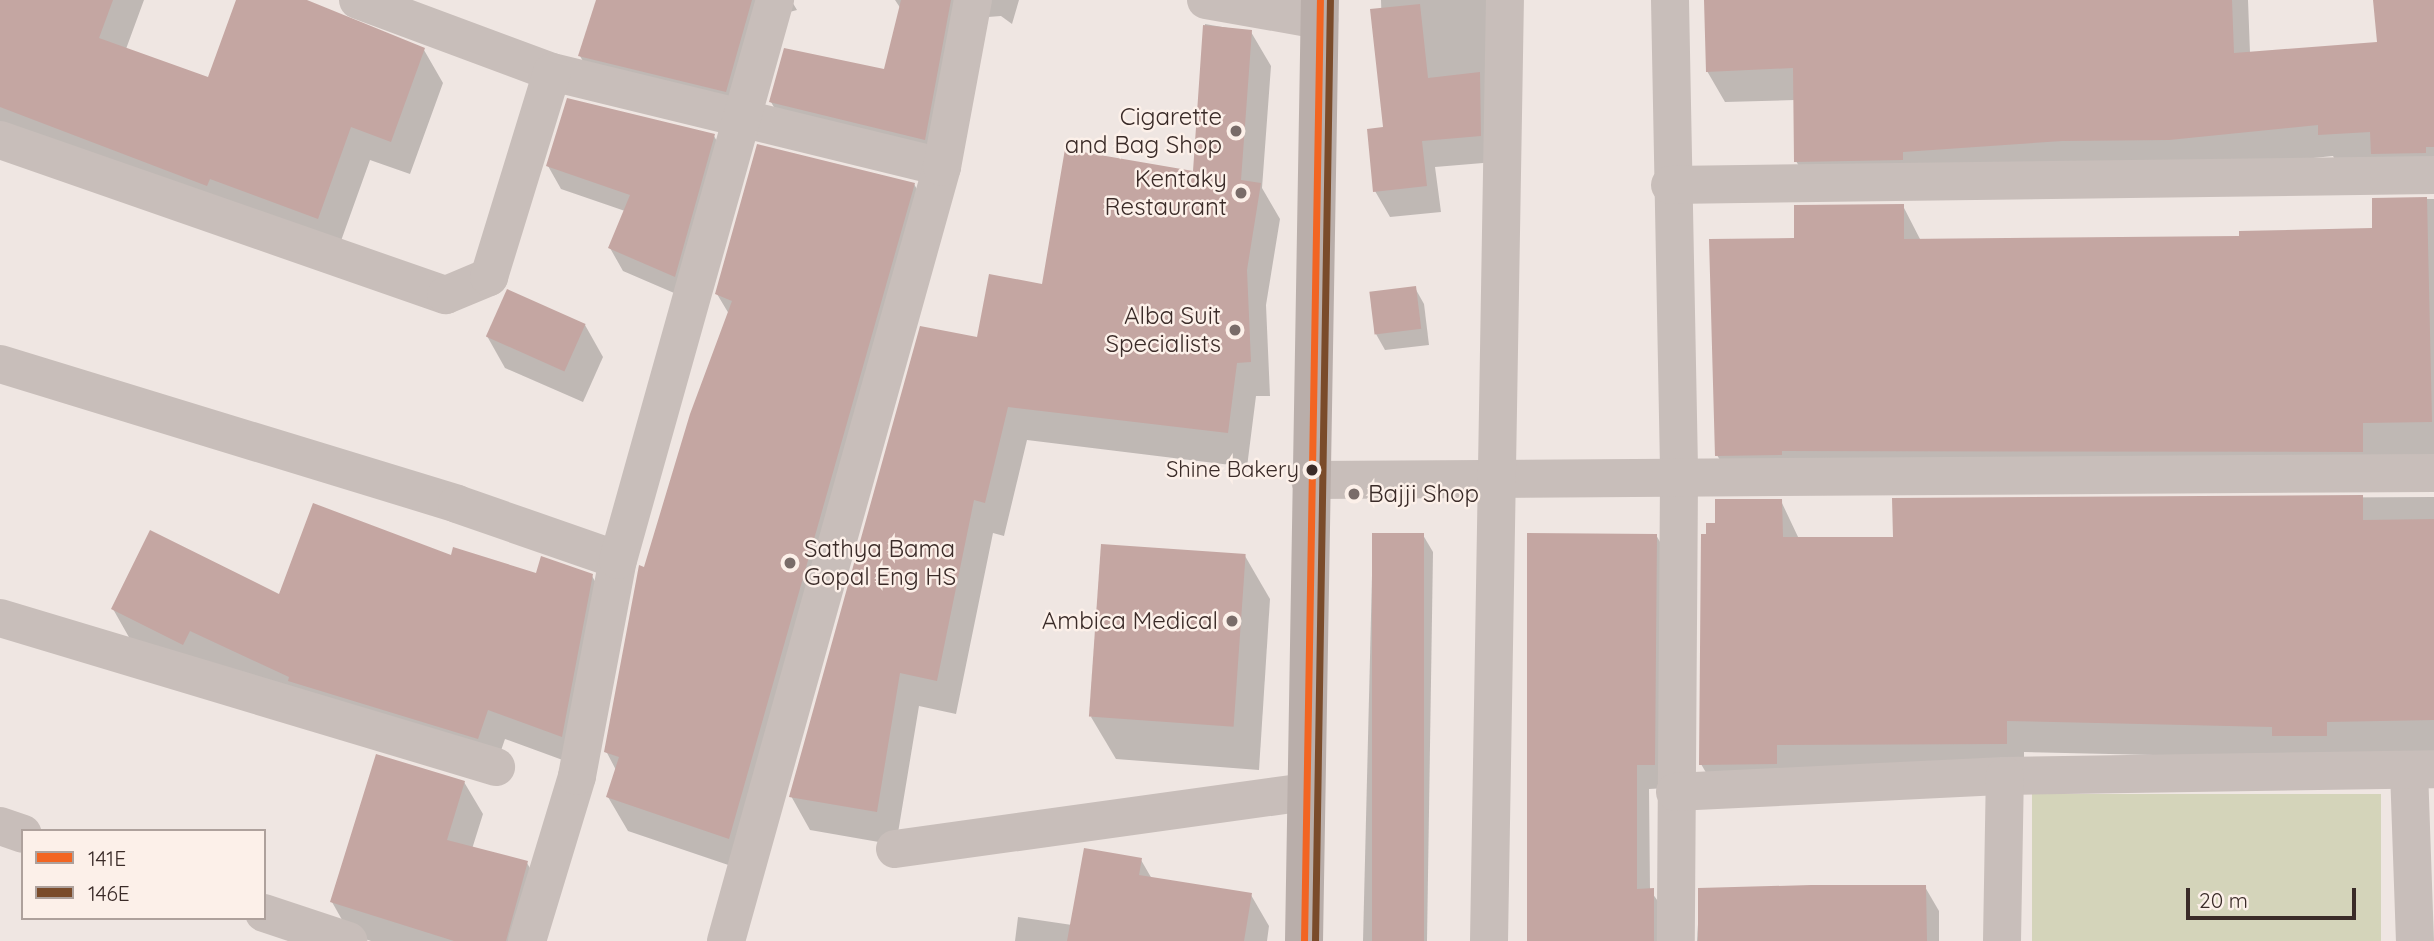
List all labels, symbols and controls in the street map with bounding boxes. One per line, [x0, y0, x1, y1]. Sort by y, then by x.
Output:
place label: Cigarette and Bag Shop [1065, 103, 1222, 159]
marker: Cigarette and Bag Shop [1228, 123, 1244, 139]
place label: Kentaky Restaurant [1105, 165, 1227, 221]
marker: Kentaky Restaurant [1233, 185, 1249, 201]
place label: Alba Suit Specialists [1106, 302, 1221, 358]
marker: Alba Suit Specialists [1227, 322, 1243, 338]
place label: Shine Bakery [1166, 457, 1299, 483]
marker: Shine Bakery [1305, 463, 1319, 477]
place label: Bajji Shop [1368, 480, 1479, 508]
marker: Bajji Shop [1346, 486, 1362, 502]
place label: Sathya Bama Gopal Eng HS [804, 535, 956, 591]
marker: Sathya Bama Gopal Eng HS [782, 555, 798, 571]
place label: Ambica Medical [1042, 607, 1218, 635]
marker: Ambica Medical [1224, 613, 1240, 629]
legend [21, 829, 266, 920]
text: 141E [88, 845, 126, 871]
scale bar [2189, 874, 2359, 918]
text: 146E [88, 880, 130, 906]
text: 20 m [2199, 887, 2248, 913]

